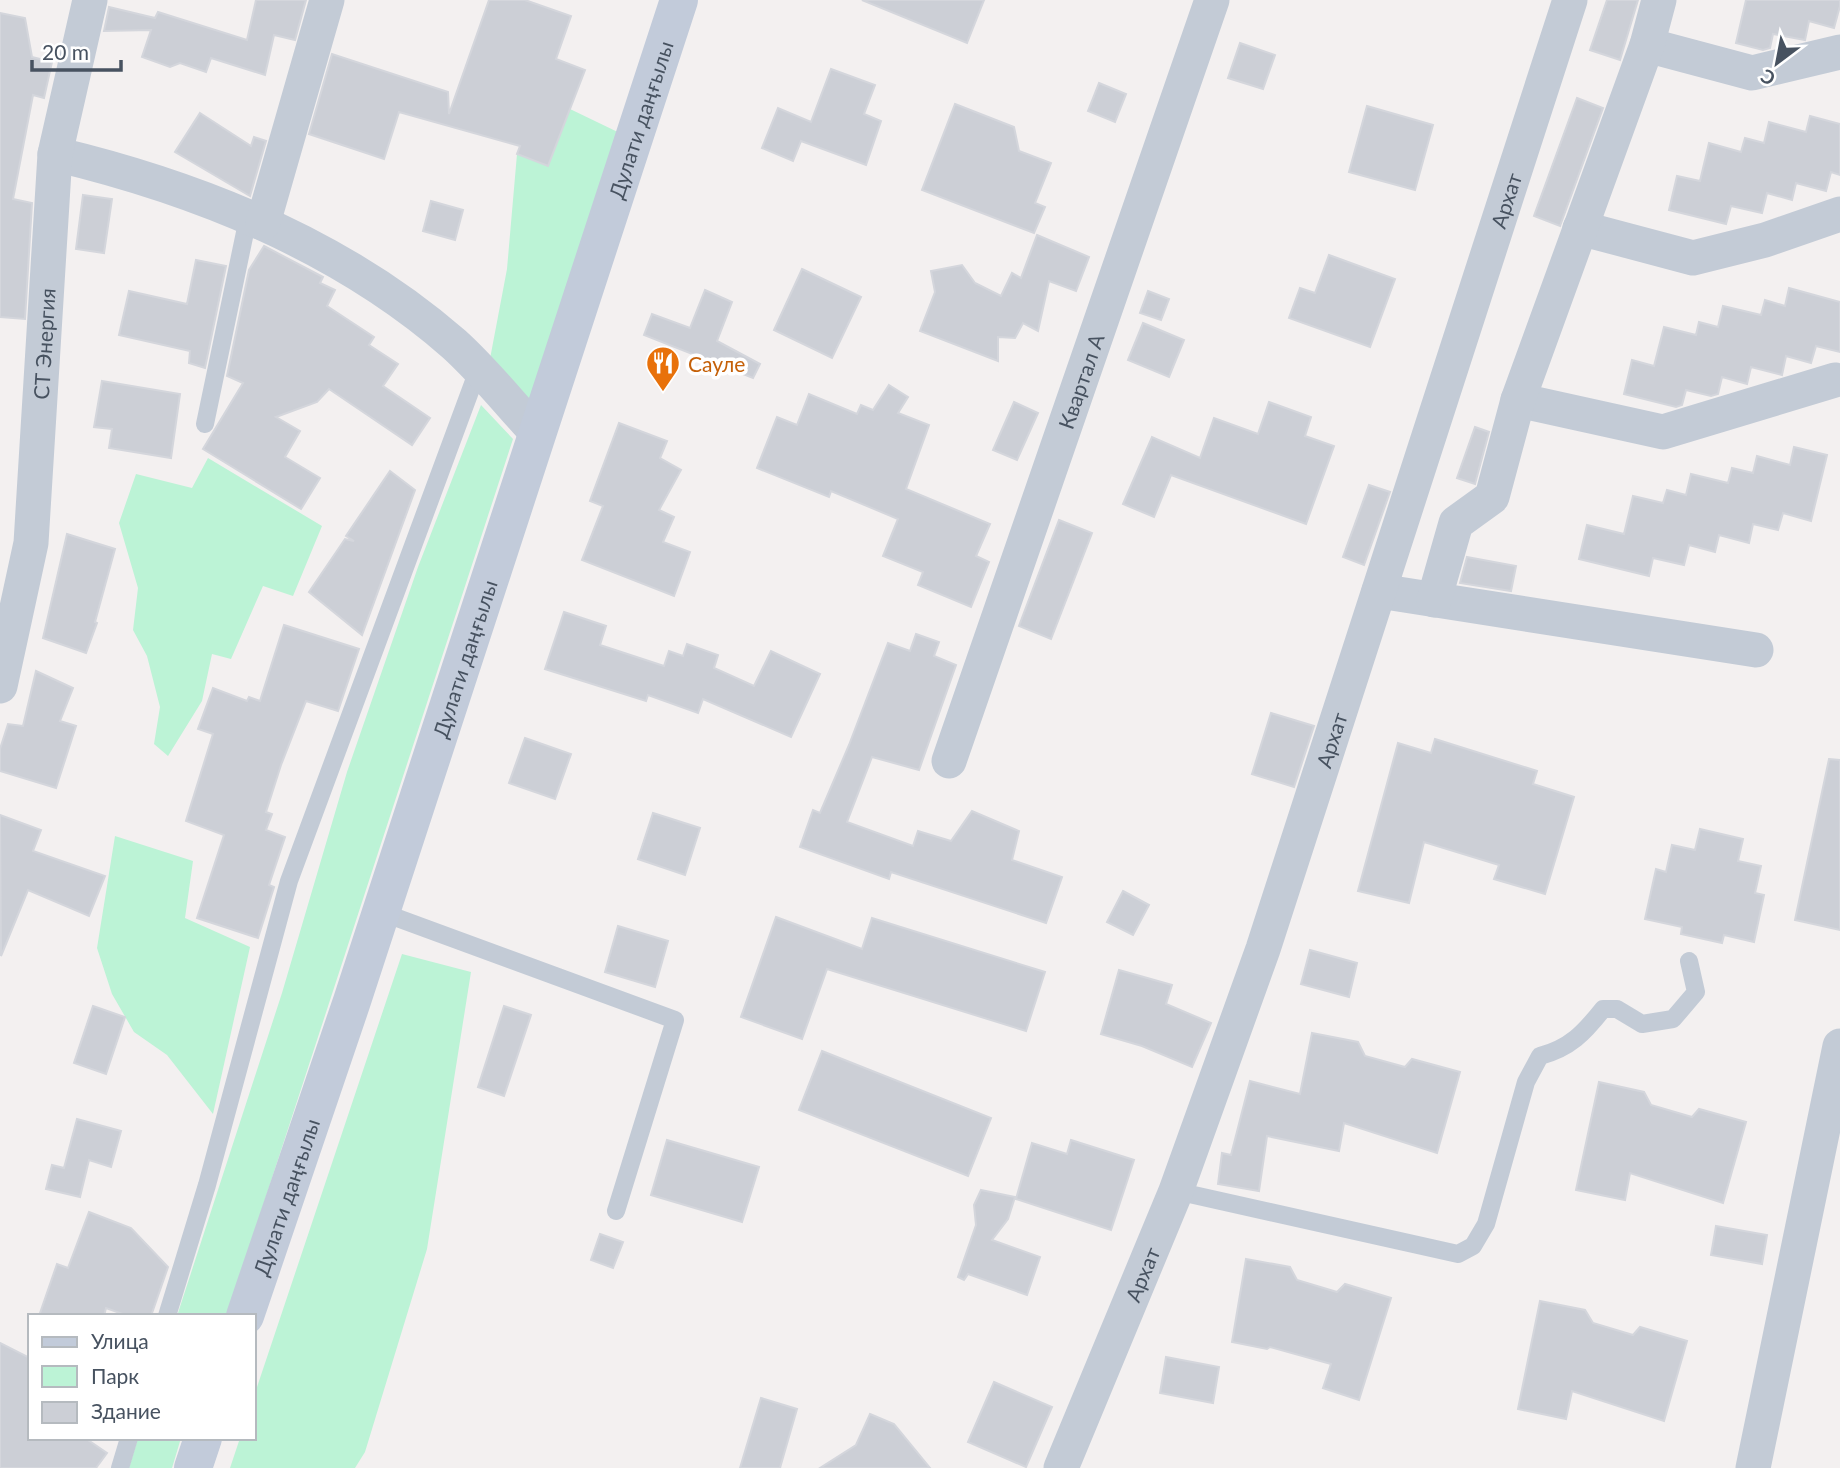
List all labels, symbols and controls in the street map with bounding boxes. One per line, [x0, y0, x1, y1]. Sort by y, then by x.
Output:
scale bar [32, 28, 121, 72]
north arrow [1742, 28, 1812, 98]
street label: Дулати даңғылы [603, 38, 677, 202]
text: 20 m [42, 39, 89, 64]
text: С [1756, 65, 1779, 91]
street label: Архат [1485, 169, 1526, 231]
street label: СТ Энергия [27, 287, 59, 400]
street label: Квартал А [1052, 329, 1109, 432]
restaurant icon: Сауле [644, 344, 682, 393]
place label: Сауле [688, 351, 745, 376]
street label: Дулати даңғылы [426, 576, 501, 740]
street label: Архат [1310, 709, 1351, 771]
street label: Дулати даңғылы [247, 1115, 324, 1279]
street label: Архат [1119, 1243, 1164, 1305]
legend [28, 1314, 256, 1440]
text: Улица [91, 1328, 149, 1353]
text: Парк [91, 1363, 139, 1388]
text: Здание [91, 1398, 161, 1423]

